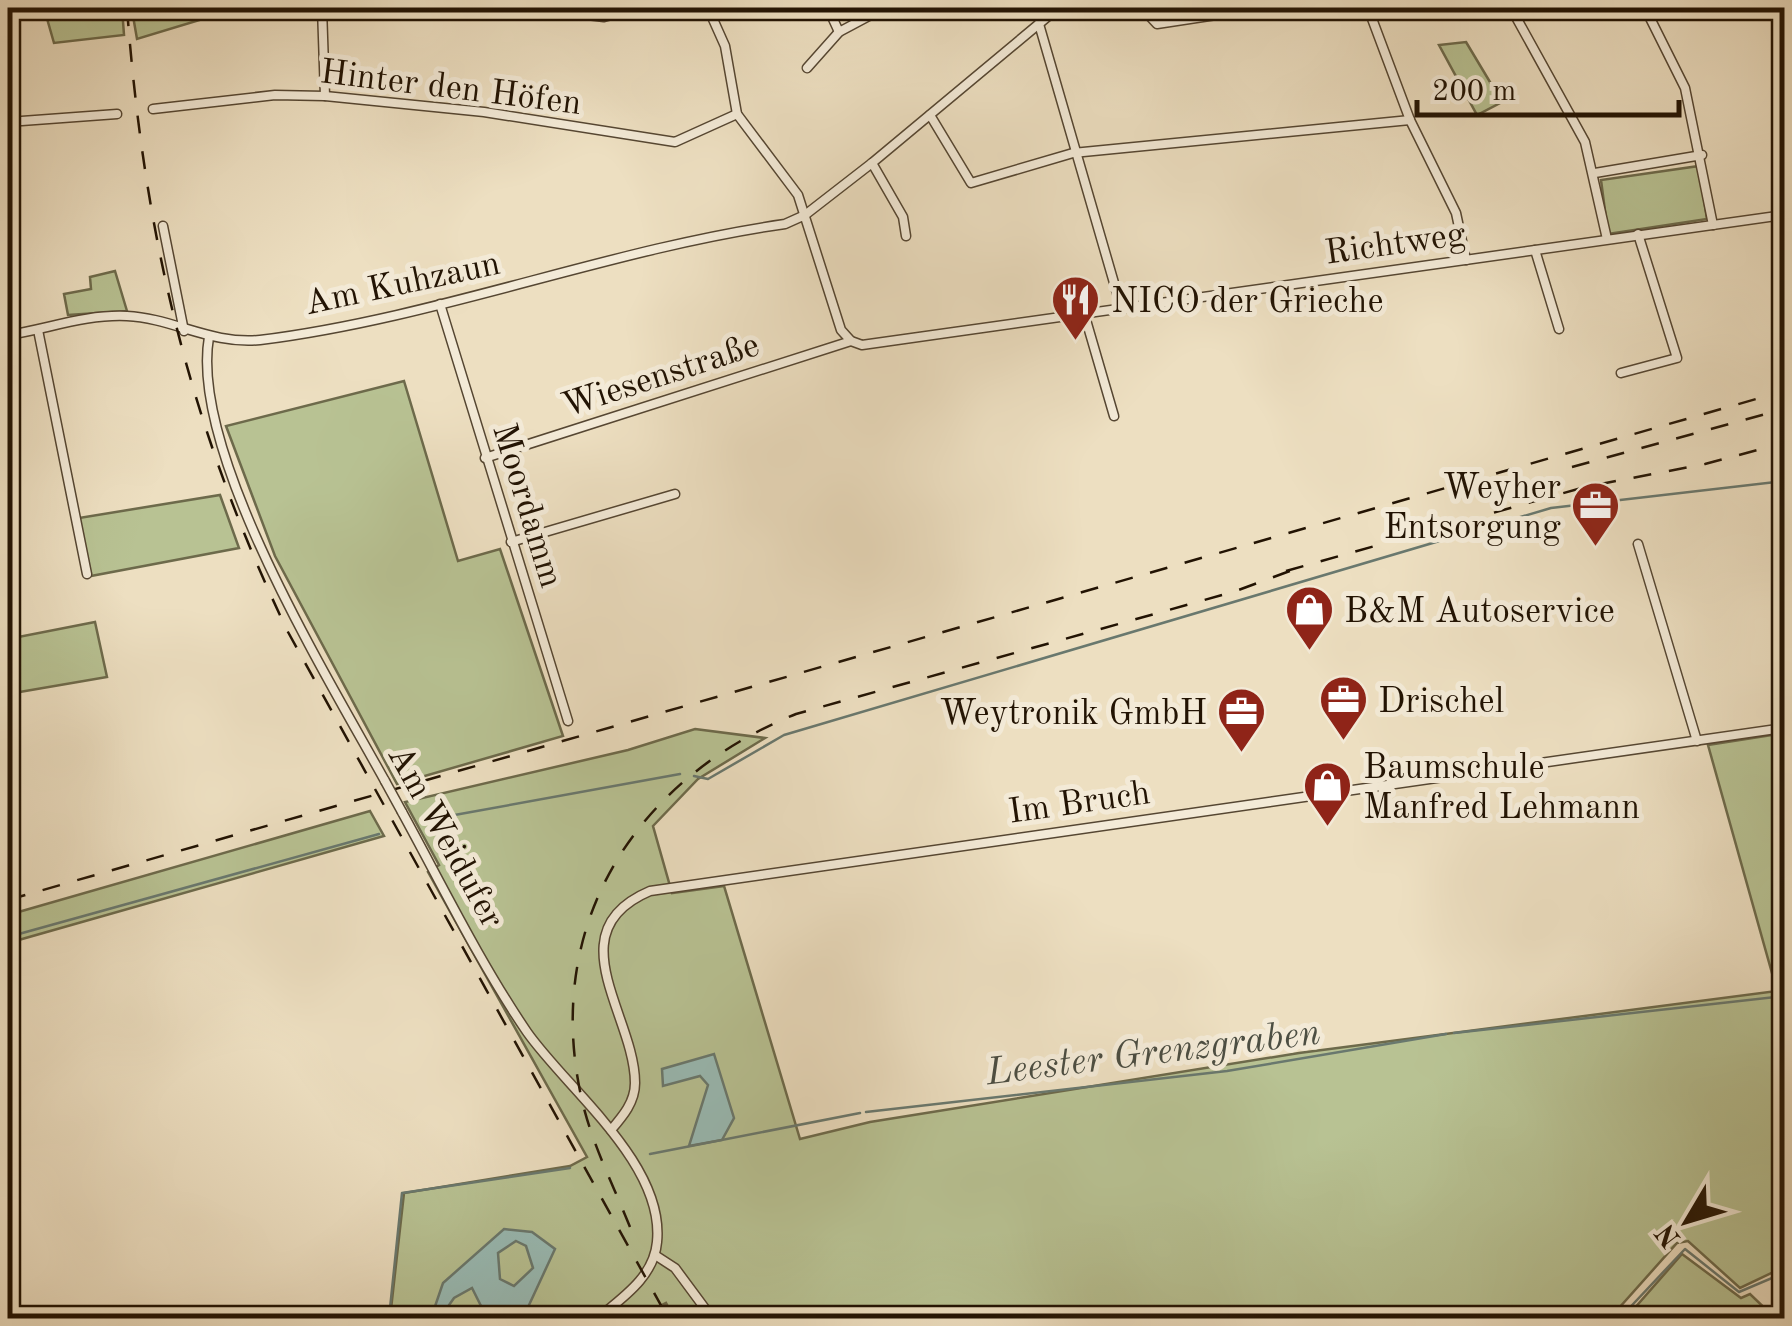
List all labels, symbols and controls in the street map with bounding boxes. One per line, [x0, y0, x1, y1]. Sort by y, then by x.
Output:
street label: Hinter den Höfen [318, 55, 583, 122]
scale bar [1417, 55, 1680, 117]
text: 200 m [1432, 77, 1516, 107]
street label: Richtweg [1323, 217, 1468, 272]
street label: Am Kuhzaun [302, 247, 503, 322]
restaurant icon: NICO der Grieche [1050, 274, 1102, 342]
place label: NICO der Grieche [1111, 285, 1384, 320]
street label: Wiesenstraße [558, 328, 764, 425]
street label: Moordamm [485, 420, 568, 592]
place label: Weyher Entsorgung [1383, 471, 1561, 546]
office icon: Weyher Entsorgung [1570, 480, 1622, 548]
shop icon: B&M Autoservice [1283, 584, 1335, 652]
place label: B&M Autoservice [1344, 595, 1615, 630]
office icon: Drischel [1317, 674, 1369, 742]
place label: Drischel [1378, 685, 1504, 720]
office icon: Weytronik GmbH [1216, 686, 1268, 754]
place label: Weytronik GmbH [940, 697, 1207, 732]
street label: Am Weidufer [380, 740, 509, 934]
place label: Baumschule Manfred Lehmann [1363, 751, 1640, 826]
shop icon: Baumschule Manfred Lehmann [1302, 760, 1354, 828]
street label: Im Bruch [1006, 776, 1153, 831]
water label: Leester Grenzgraben [983, 1015, 1323, 1093]
north arrow [1637, 1171, 1737, 1271]
text: N [1652, 1217, 1687, 1252]

